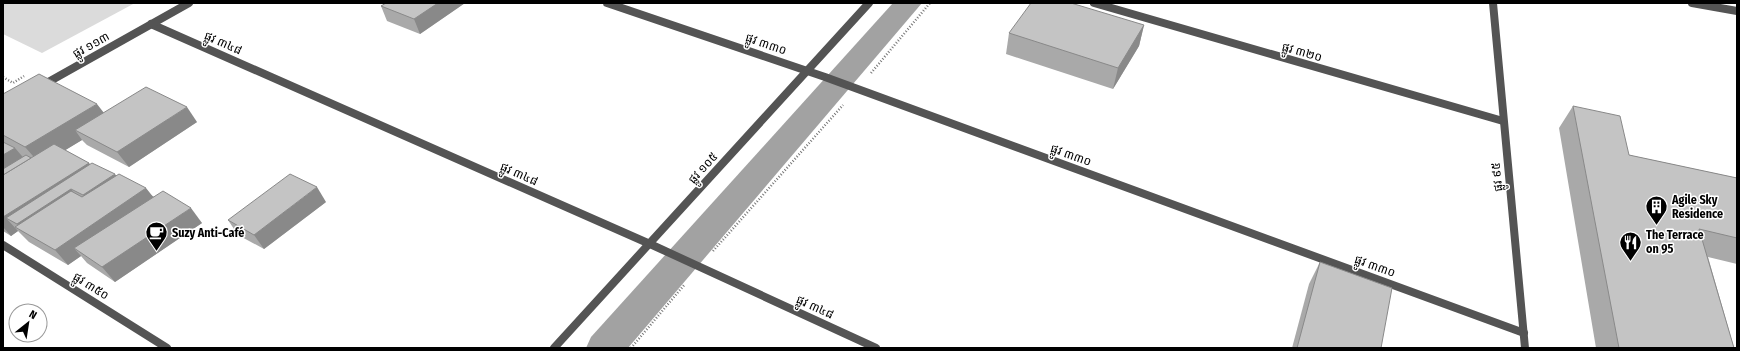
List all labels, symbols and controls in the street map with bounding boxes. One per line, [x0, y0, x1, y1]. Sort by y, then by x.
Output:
street label: ផ្លូវ ៣៤៨ [200, 28, 244, 61]
street label: ផ្លូវ ១១៣ [70, 29, 114, 64]
street label: ផ្លូវ ៣៣០ [742, 30, 788, 61]
street label: ផ្លូវ ៣២០ [1279, 40, 1324, 68]
street label: ផ្លូវ ៣៣០ [1047, 141, 1093, 172]
street label: ផ្លូវ ១០៥ [685, 149, 723, 189]
street label: ផ្លូវ ៣៤៨ [496, 159, 540, 192]
street label: ផ្លូវ ៩៥ [1488, 161, 1509, 192]
place label: Agile Sky Residence [1671, 193, 1723, 221]
building icon: Agile Sky Residence [1643, 194, 1669, 227]
cafe icon: Suzy Anti-Café [144, 220, 170, 253]
place label: Suzy Anti-Café [172, 226, 244, 240]
place label: The Terrace on 95 [1646, 228, 1704, 256]
restaurant icon: The Terrace on 95 [1617, 229, 1643, 262]
street label: ផ្លូវ ៣៣០ [1351, 252, 1397, 283]
street label: ផ្លូវ ៣៥០ [68, 269, 112, 306]
street label: ផ្លូវ ៣៤៨ [792, 292, 836, 325]
north arrow [8, 303, 48, 343]
text: N [27, 307, 39, 322]

